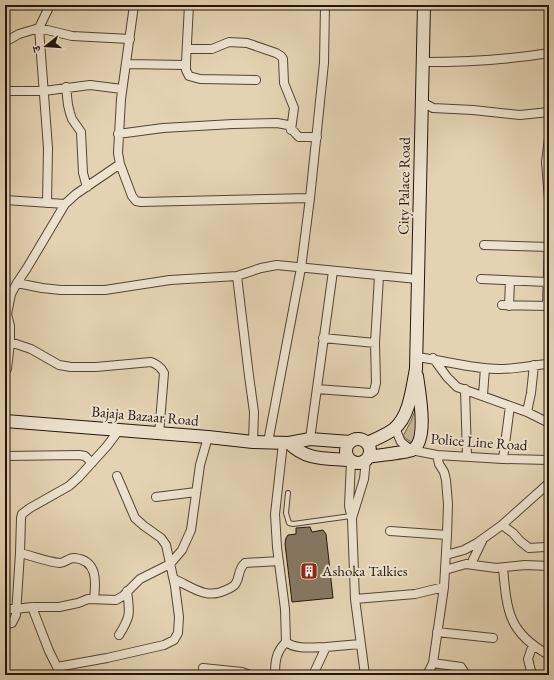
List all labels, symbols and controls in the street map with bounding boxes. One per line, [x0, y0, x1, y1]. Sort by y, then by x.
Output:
north arrow [26, 26, 66, 66]
text: उ [29, 43, 44, 55]
street label: City Palace Road [393, 137, 414, 235]
street label: Bajaja Bazaar Road [91, 401, 200, 430]
street label: Police Line Road [430, 429, 529, 454]
building icon: Ashoka Talkies [299, 561, 319, 581]
place label: Ashoka Talkies [321, 561, 408, 580]

